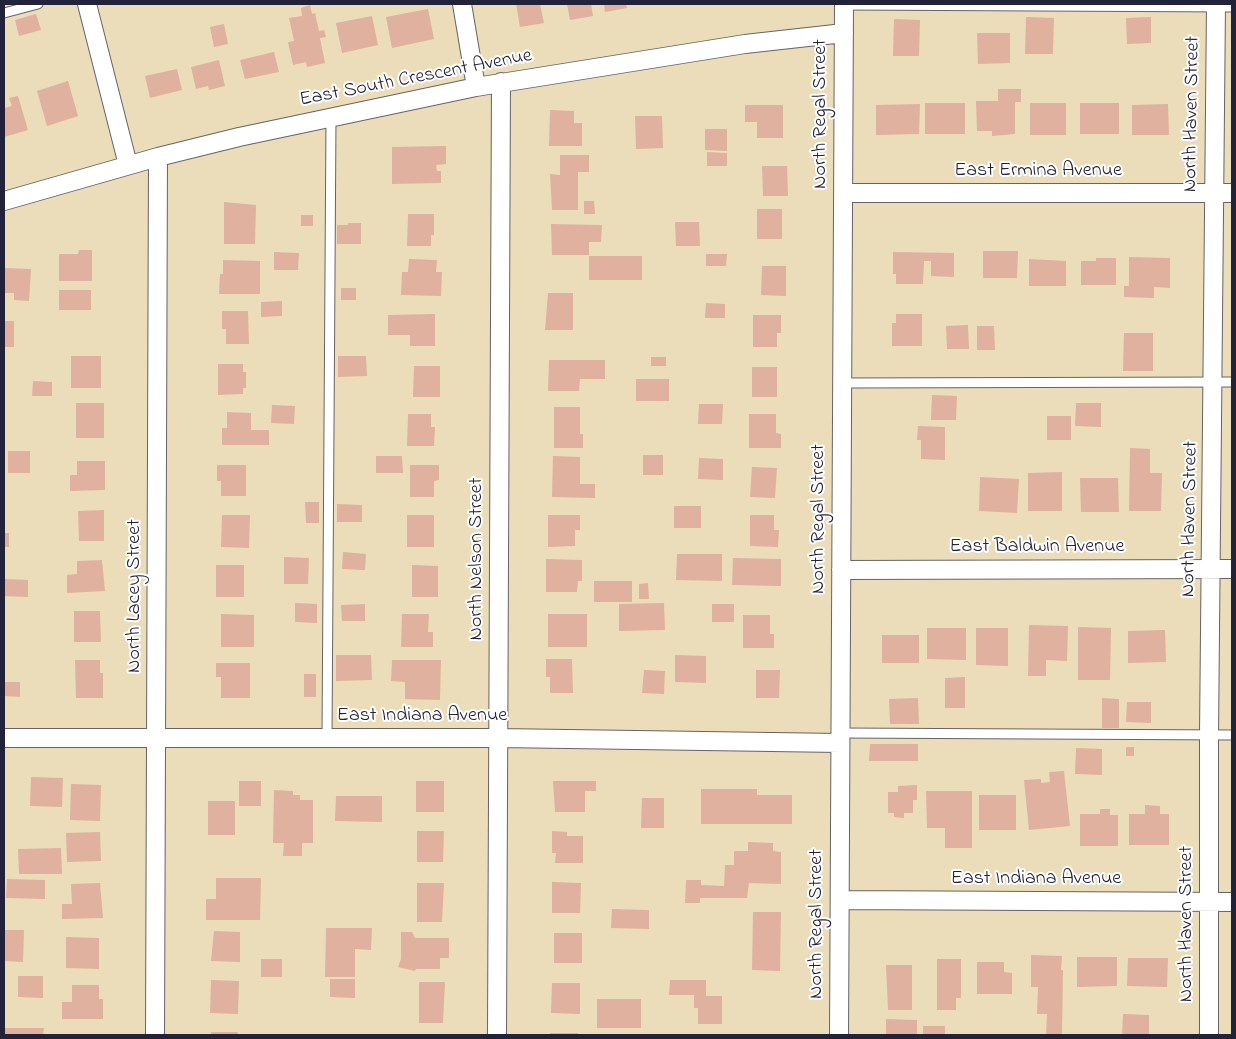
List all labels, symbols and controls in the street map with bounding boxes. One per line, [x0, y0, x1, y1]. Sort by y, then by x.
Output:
street label: North Haven Street [1180, 36, 1206, 192]
street label: North Regal Street [810, 39, 834, 189]
street label: East South Crescent Avenue [298, 45, 534, 113]
street label: East Ermina Avenue [954, 160, 1122, 184]
street label: North Haven Street [1178, 441, 1204, 597]
street label: North Regal Street [808, 444, 832, 594]
street label: North Nelson Street [466, 478, 490, 640]
street label: North Lacey Street [124, 519, 148, 673]
street label: East Baldwin Avenue [949, 536, 1125, 560]
street label: East Indiana Avenue [337, 705, 507, 729]
street label: North Haven Street [1176, 846, 1200, 1002]
street label: North Regal Street [806, 849, 830, 999]
street label: East Indiana Avenue [951, 868, 1121, 892]

